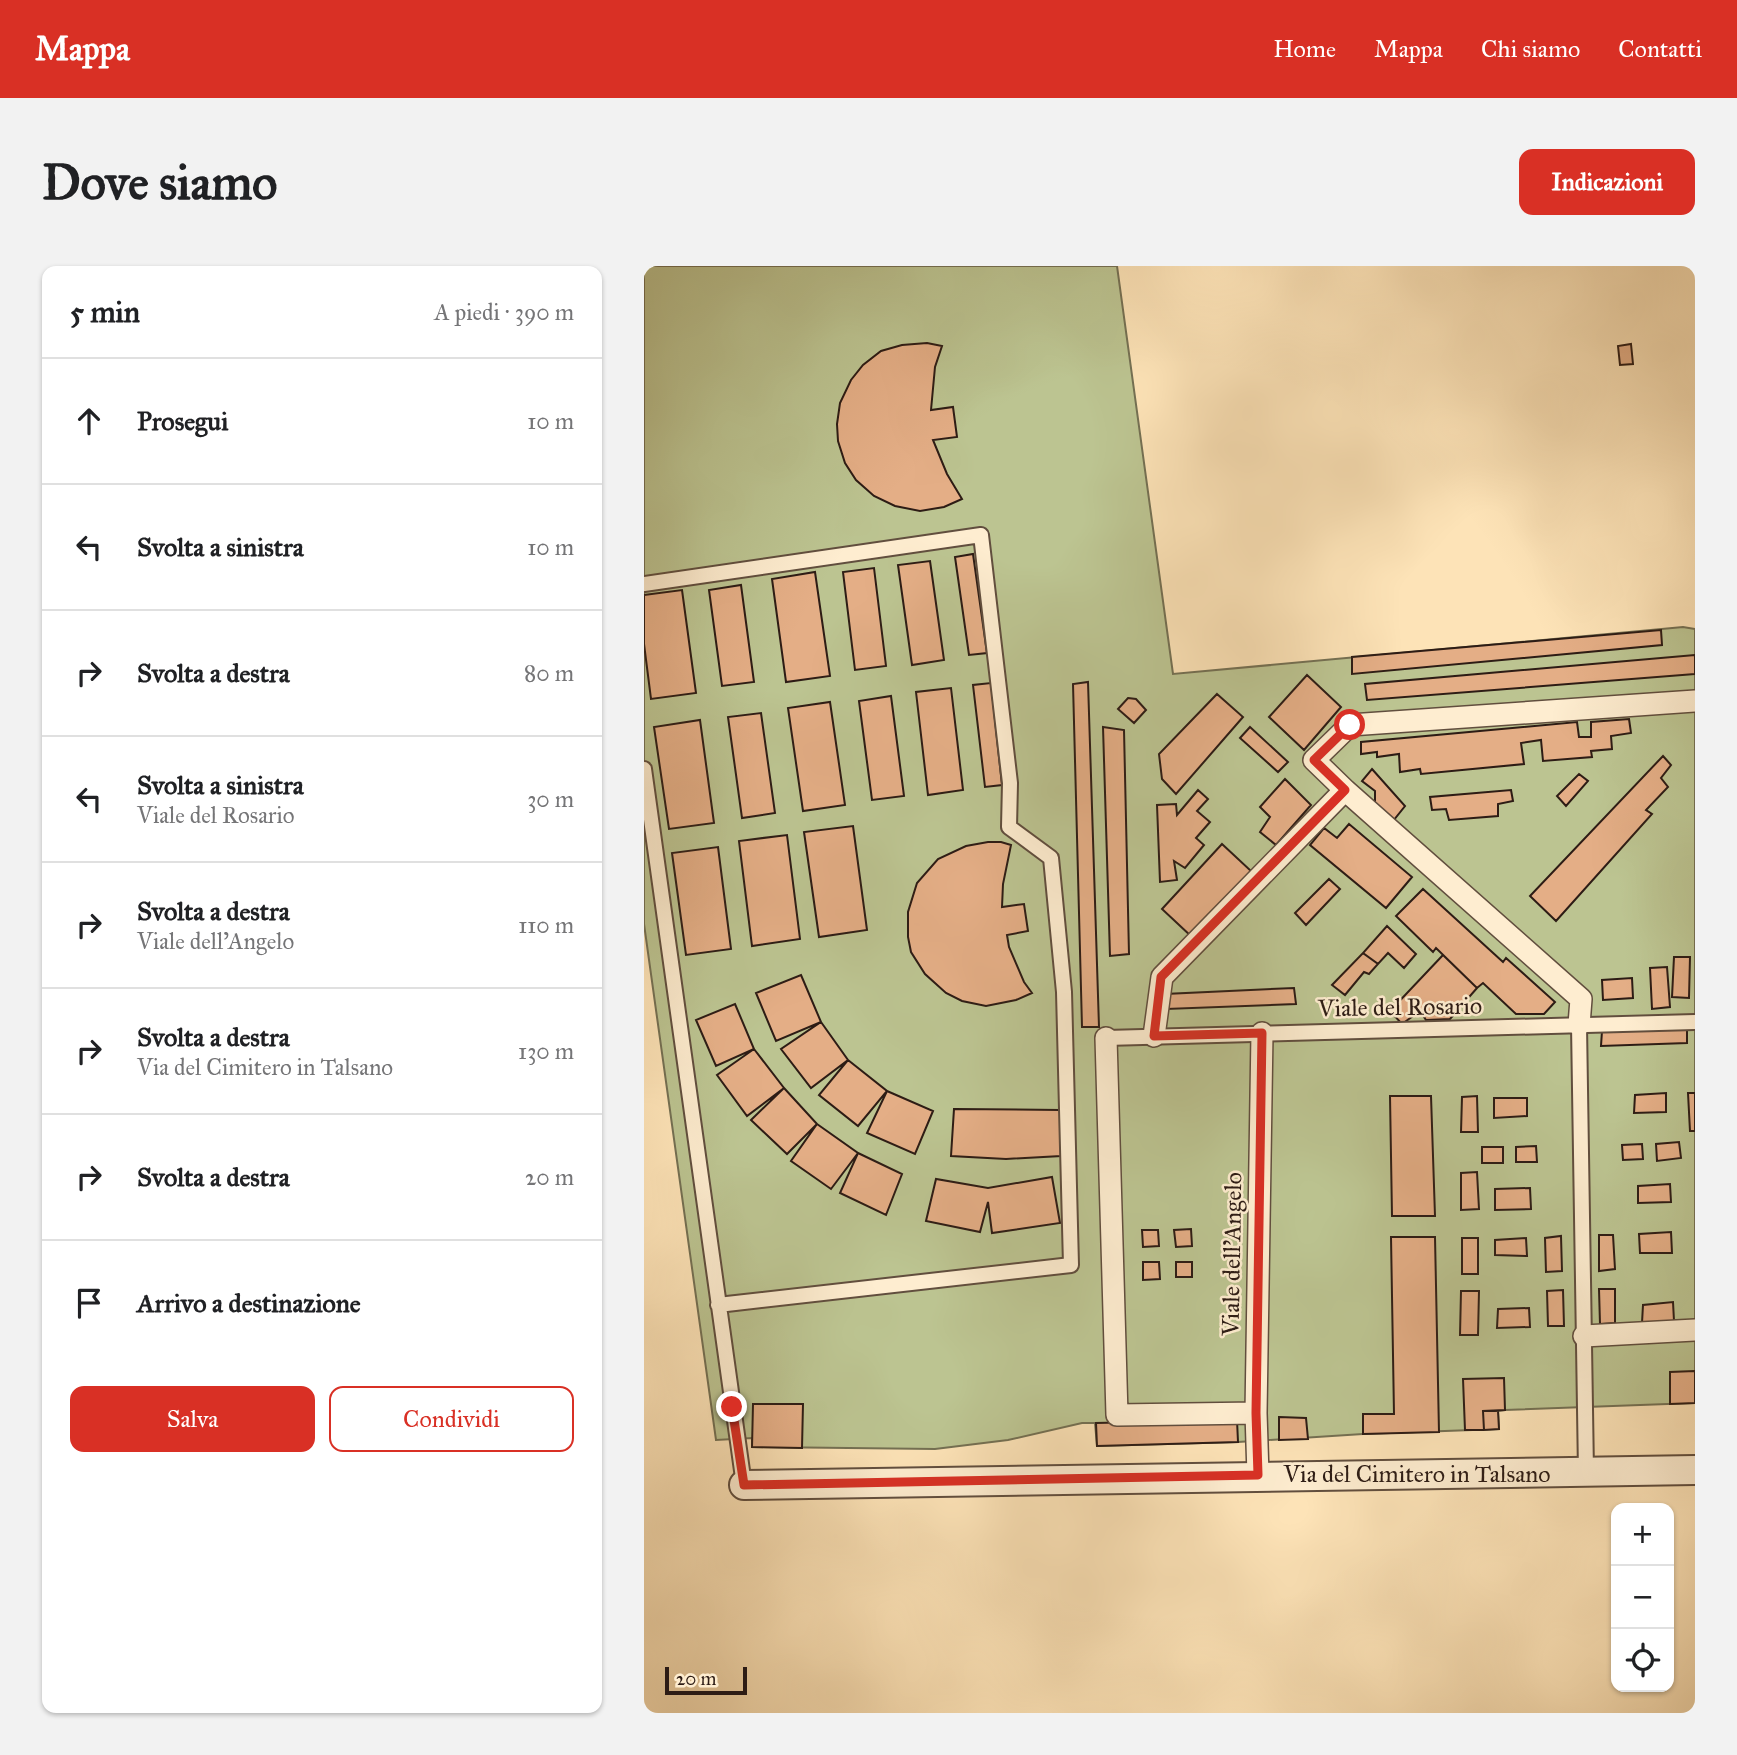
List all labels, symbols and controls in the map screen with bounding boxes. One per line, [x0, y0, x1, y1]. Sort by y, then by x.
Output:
text: Mappa [35, 29, 130, 69]
text: Home [1273, 34, 1336, 64]
text: Mappa [1374, 34, 1443, 64]
text: Chi siamo [1481, 34, 1580, 64]
text: Contatti [1618, 34, 1702, 64]
button: Indicazioni [1519, 149, 1695, 215]
text: Dove siamo [42, 153, 277, 212]
text: 5 min [70, 294, 140, 330]
text: A piedi · 390 m [434, 298, 574, 326]
icon: ahead [70, 402, 108, 440]
text: Prosegui [137, 405, 228, 437]
text: 10 m [527, 407, 574, 435]
icon: left [70, 528, 108, 566]
text: Svolta a sinistra [137, 531, 304, 563]
text: 10 m [527, 533, 574, 561]
icon: right [70, 654, 108, 692]
text: Svolta a destra [137, 657, 290, 689]
text: 80 m [524, 659, 574, 687]
route start [1334, 709, 1365, 740]
text: Svolta a sinistra [137, 769, 304, 801]
icon: left [70, 780, 108, 818]
text: 30 m [527, 785, 574, 813]
text: Viale del Rosario [137, 801, 294, 829]
text: Svolta a destra [137, 895, 290, 927]
icon: right [70, 906, 108, 944]
text: 110 m [518, 911, 574, 939]
text: Viale dell'Angelo [137, 927, 294, 955]
street label: Viale del Rosario [1317, 991, 1482, 1023]
text: Svolta a destra [137, 1021, 290, 1053]
icon: right [70, 1032, 108, 1070]
text: 130 m [518, 1037, 574, 1065]
text: Via del Cimitero in Talsano [137, 1053, 393, 1081]
icon: right [70, 1158, 108, 1196]
text: Svolta a destra [137, 1161, 290, 1193]
text: 20 m [525, 1163, 574, 1191]
street label: Viale dell'Angelo [1216, 1172, 1248, 1337]
icon: arrive [70, 1284, 108, 1322]
text: Arrivo a destinazione [137, 1287, 361, 1319]
button: Salva [70, 1386, 315, 1452]
button: Condividi [329, 1386, 574, 1452]
route end [716, 1391, 747, 1422]
street label: Via del Cimitero in Talsano [1282, 1459, 1551, 1489]
map controls [1611, 1503, 1674, 1692]
button: + [1611, 1503, 1674, 1566]
button: − [1611, 1566, 1674, 1629]
button: locate [1611, 1629, 1674, 1692]
scale bar [665, 1664, 747, 1696]
text: 20 m [676, 1667, 717, 1690]

